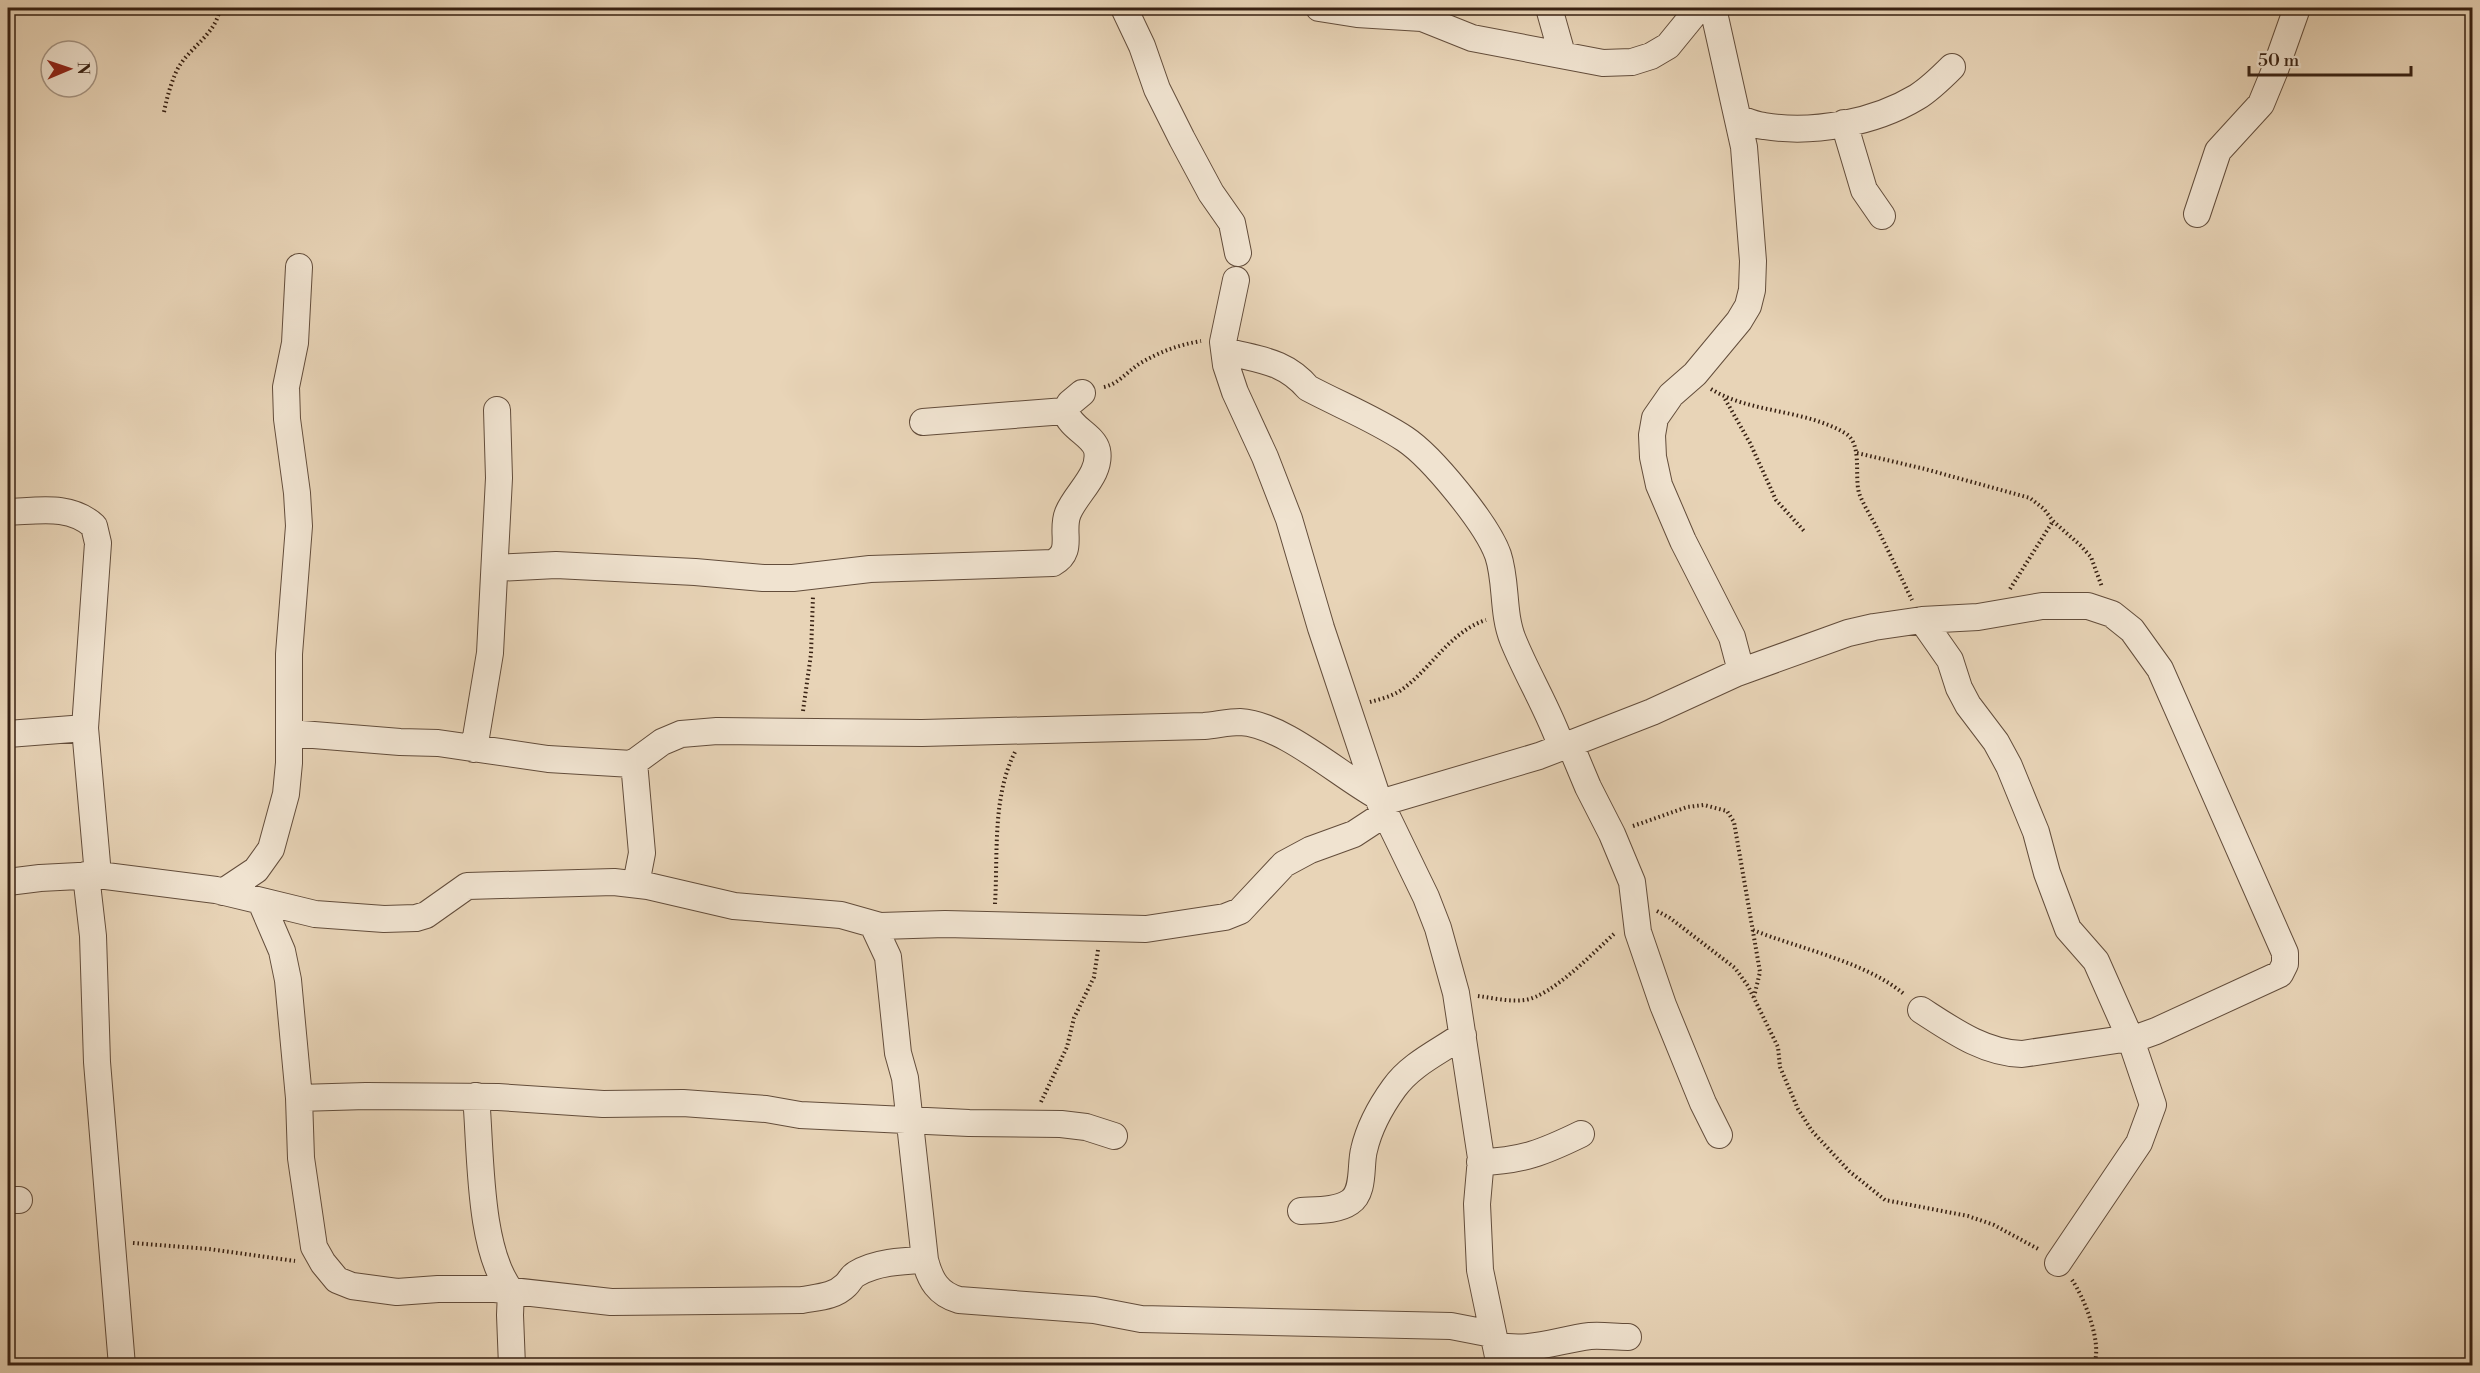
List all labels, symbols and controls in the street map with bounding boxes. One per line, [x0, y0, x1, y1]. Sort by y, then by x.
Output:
north arrow [39, 39, 99, 99]
scale bar [2249, 39, 2411, 77]
text: 50 m [2258, 49, 2300, 72]
text: N [73, 62, 93, 76]

